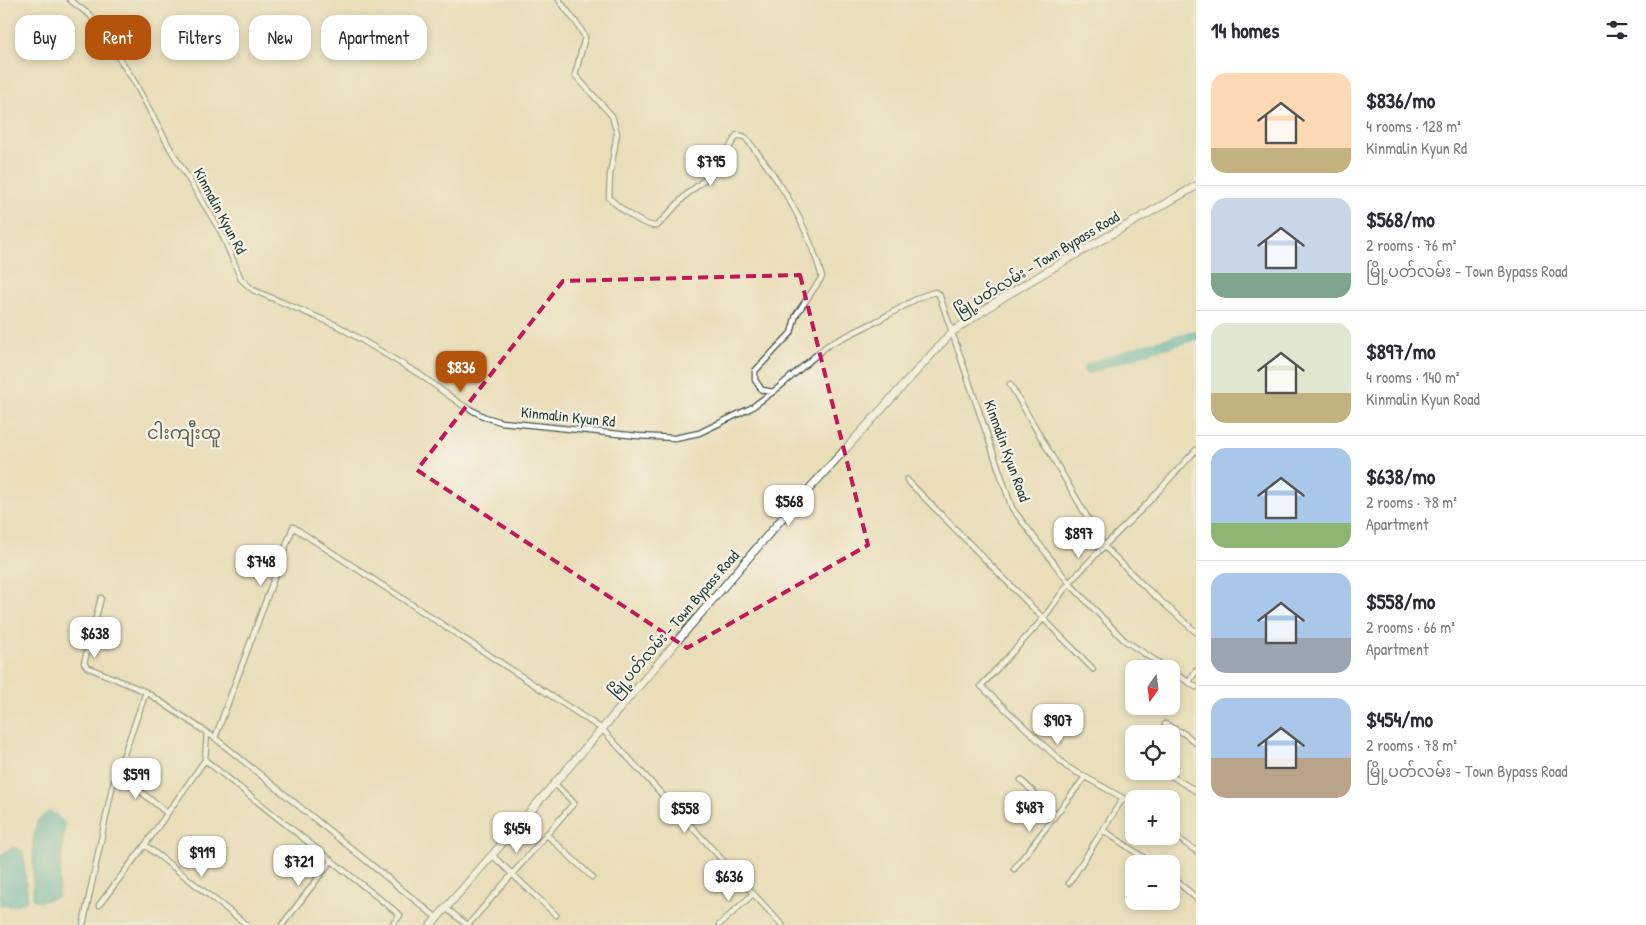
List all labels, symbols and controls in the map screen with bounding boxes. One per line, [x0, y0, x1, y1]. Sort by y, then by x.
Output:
chip: Buy [15, 15, 75, 60]
chip: Rent [85, 15, 151, 60]
chip: Filters [161, 15, 239, 60]
chip: New [249, 15, 311, 60]
chip: Apartment [321, 15, 427, 60]
text: 14 homes [1211, 16, 1279, 45]
icon: filters [1603, 16, 1631, 44]
text: $836/mo [1366, 86, 1435, 115]
icon: home [1251, 93, 1311, 153]
text: 4 rooms · 128 m² [1366, 115, 1461, 137]
text: Kinmalin Kyun Rd [1366, 137, 1467, 159]
pin: $795 [681, 144, 741, 187]
text: $795 [697, 150, 725, 172]
street label: Kinmalin Kyun Rd [189, 164, 252, 258]
text: $568/mo [1366, 205, 1435, 234]
street label: မြို့ပတ်လမ်း - Town Bypass Road [950, 206, 1124, 323]
icon: home [1251, 218, 1311, 278]
text: 2 rooms · 76 m² [1366, 234, 1456, 256]
text: မြို့ပတ်လမ်း - Town Bypass Road [1366, 260, 1567, 282]
text: $897/mo [1366, 337, 1435, 366]
icon: home [1251, 343, 1311, 403]
pin: $836 [431, 350, 491, 393]
text: $836 [447, 356, 475, 378]
text: 4 rooms · 140 m² [1366, 366, 1460, 388]
text: Kinmalin Kyun Road [1366, 388, 1480, 410]
street label: Kinmalin Kyun Road [979, 397, 1036, 505]
street label: Kinmalin Kyun Rd [520, 401, 616, 432]
district label: ငါးကျီးထူ [147, 419, 221, 448]
text: $638/mo [1366, 462, 1435, 491]
icon: home [1251, 468, 1311, 528]
pin: $568 [759, 484, 819, 527]
text: $568 [775, 490, 803, 512]
text: 2 rooms · 78 m² [1366, 491, 1457, 513]
text: Apartment [1366, 513, 1429, 535]
pin: $897 [1049, 516, 1109, 559]
text: $897 [1065, 522, 1093, 544]
pin: $748 [231, 544, 291, 587]
street label: မြို့ပတ်လမ်း - Town Bypass Road [604, 545, 745, 703]
text: $748 [247, 550, 275, 572]
text: $558/mo [1366, 587, 1435, 616]
icon: home [1251, 593, 1311, 653]
pin: $638 [65, 616, 125, 659]
text: 2 rooms · 66 m² [1366, 616, 1455, 638]
text: $638 [81, 622, 109, 644]
text: Apartment [1366, 638, 1429, 660]
north arrow [1125, 660, 1180, 715]
map controls [1125, 660, 1180, 910]
pin: $907 [1028, 704, 1088, 746]
text: $454/mo [1366, 705, 1433, 734]
text: $907 [1043, 709, 1073, 731]
icon: home [1251, 718, 1311, 778]
button: locate [1125, 725, 1180, 780]
text: 2 rooms · 78 m² [1366, 734, 1457, 756]
pin: $599 [106, 758, 166, 800]
text: မြို့ပတ်လမ်း - Town Bypass Road [1366, 760, 1567, 782]
text: $599 [123, 763, 149, 785]
pin: $487 [1000, 790, 1060, 833]
button: + [1125, 790, 1180, 845]
pin: $558 [655, 792, 715, 834]
text: $487 [1016, 796, 1044, 818]
text: $558 [671, 797, 699, 819]
pin: $454 [487, 812, 547, 854]
text: $454 [504, 817, 530, 839]
pin: $919 [172, 836, 232, 878]
text: $919 [189, 841, 215, 863]
pin: $721 [269, 844, 329, 887]
text: $721 [284, 850, 314, 872]
button: − [1125, 855, 1180, 910]
pin: $636 [699, 860, 759, 902]
text: $636 [715, 865, 743, 887]

